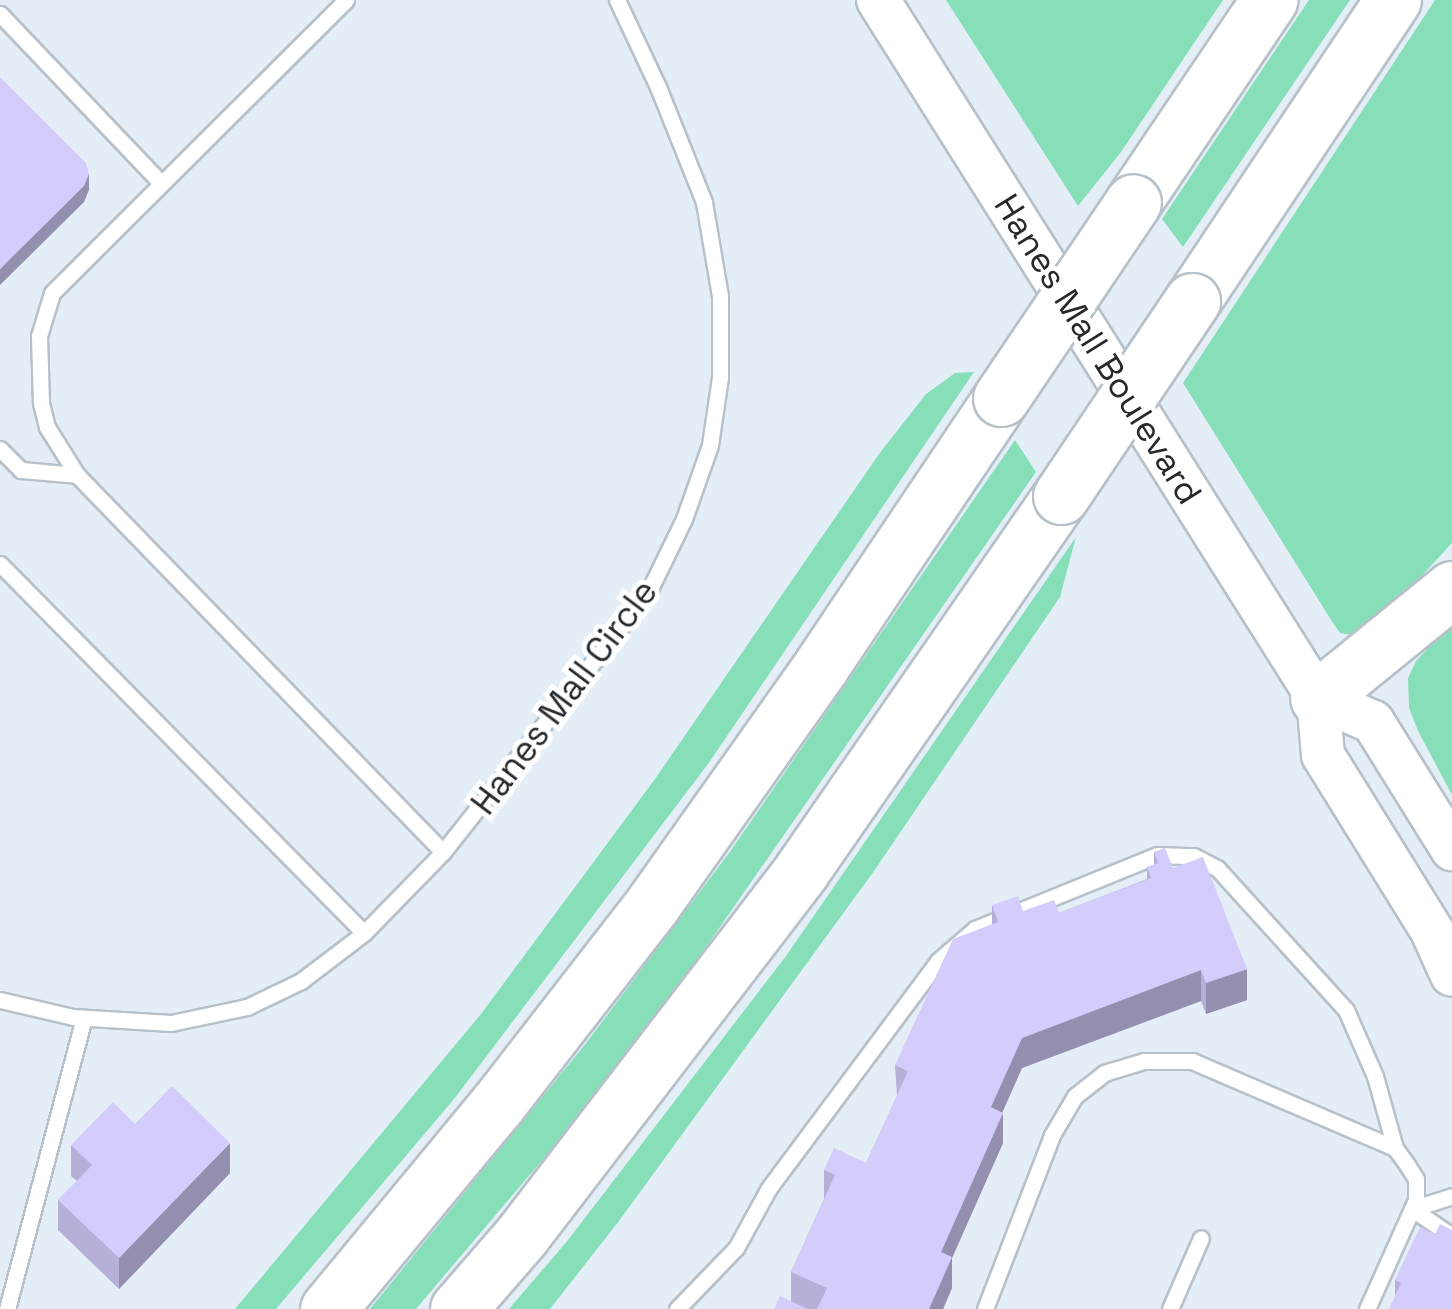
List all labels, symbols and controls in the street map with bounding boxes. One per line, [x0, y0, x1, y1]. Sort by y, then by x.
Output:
street label: Hanes Mall Boulevard [985, 186, 1211, 512]
street label: Hanes Mall Circle [462, 571, 666, 823]

